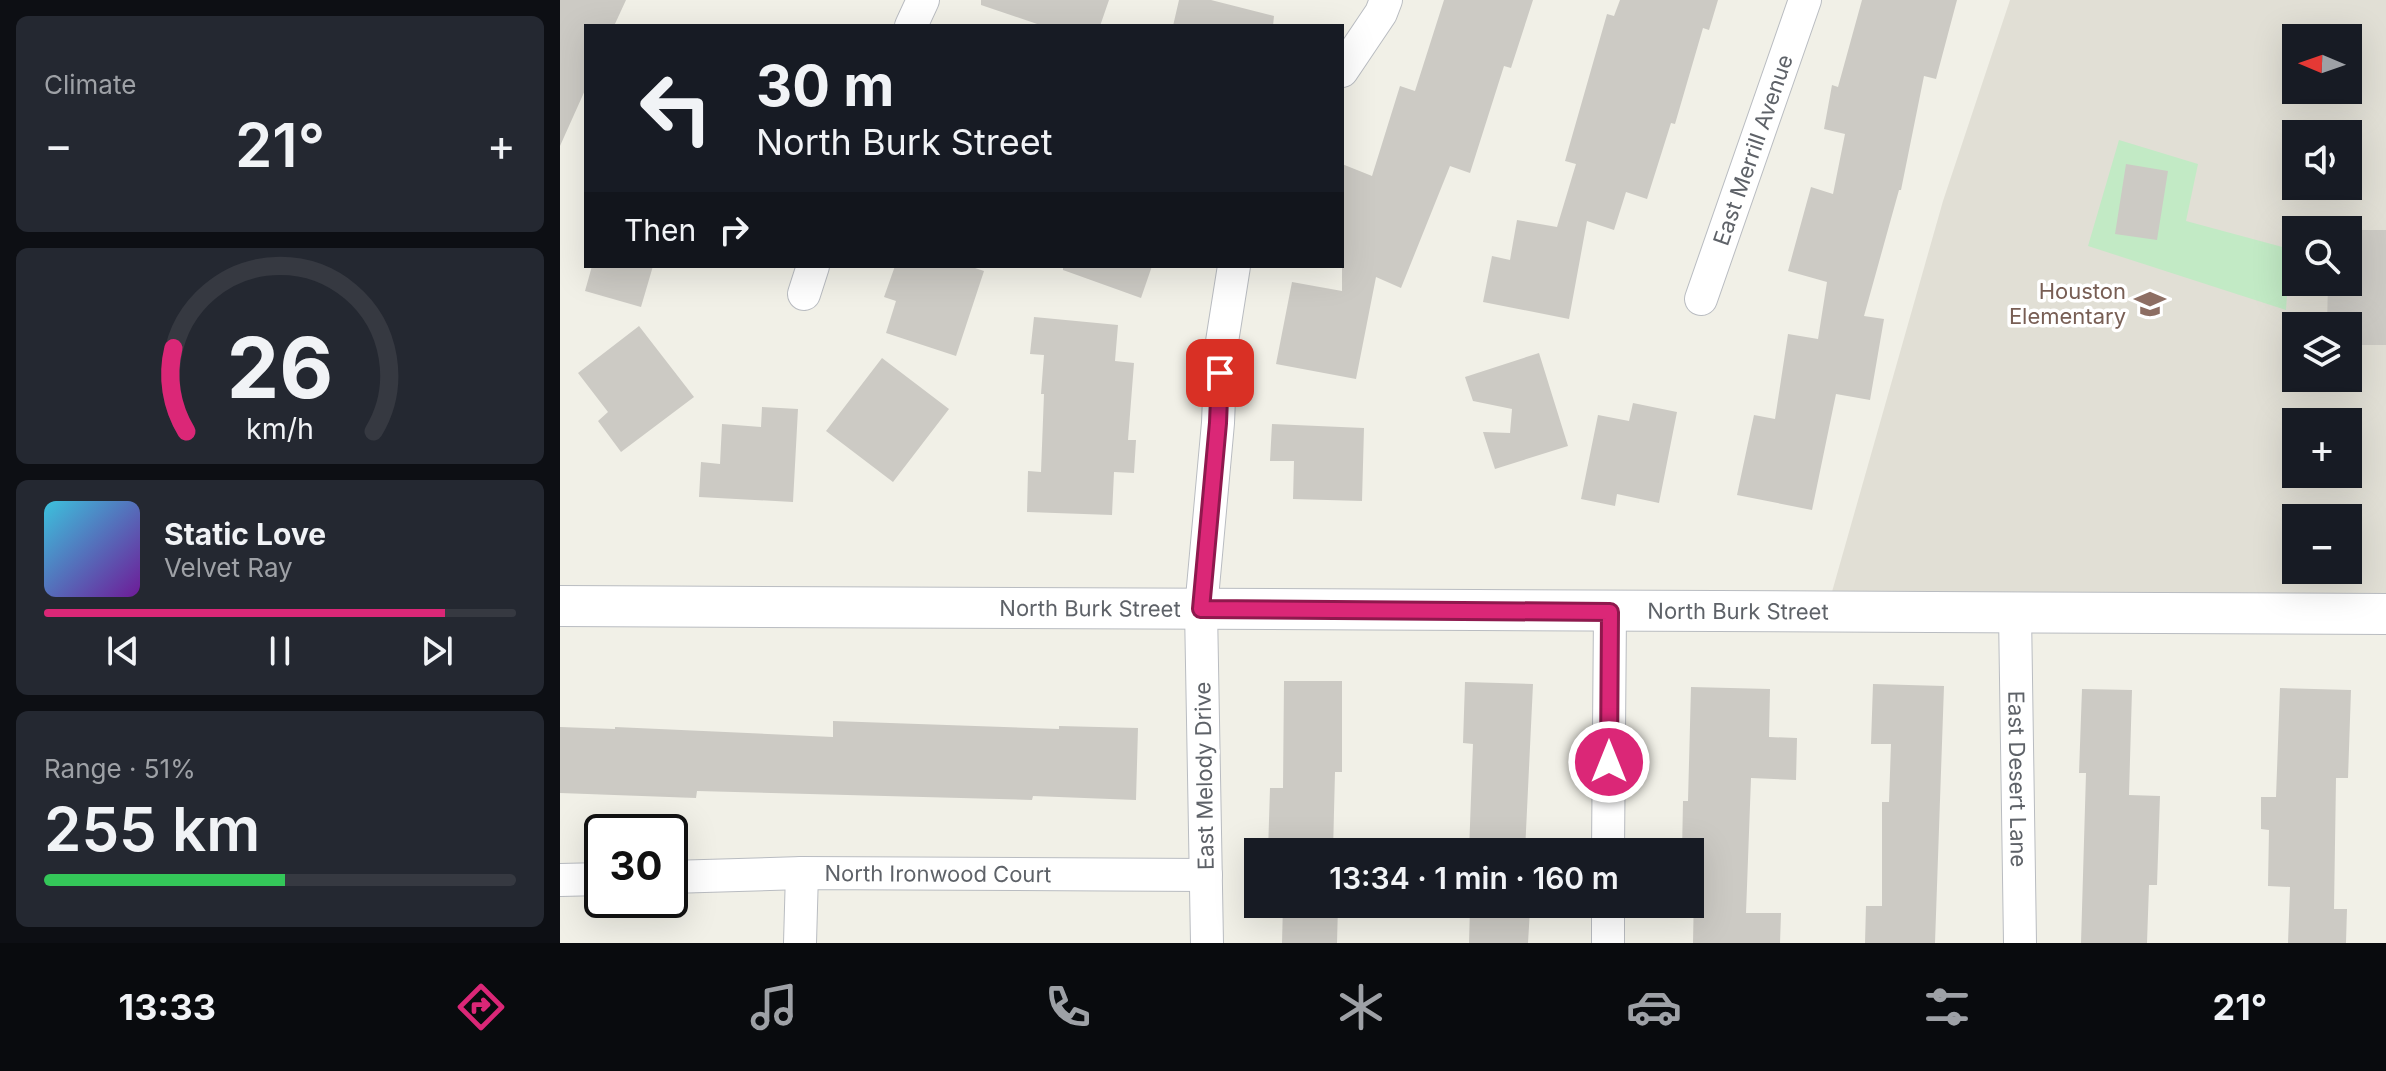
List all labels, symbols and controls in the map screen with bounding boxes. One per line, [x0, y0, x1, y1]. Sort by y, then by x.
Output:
north arrow [2282, 24, 2362, 104]
map controls [2282, 24, 2362, 584]
street label: East Merrill Avenue [1708, 51, 1798, 249]
text: 30 m [756, 52, 894, 120]
icon: left [624, 56, 728, 160]
text: Climate [44, 69, 136, 100]
text: 21° [235, 109, 325, 181]
text: − [44, 118, 73, 172]
text: + [487, 118, 516, 172]
text: North Burk Street [756, 120, 1052, 164]
button: sound [2282, 120, 2362, 200]
icon: right [712, 208, 756, 252]
text: Then [624, 212, 696, 248]
button: search [2282, 216, 2362, 296]
place label: Houston Elementary [2009, 278, 2126, 329]
school or university icon: Houston Elementary [2133, 287, 2167, 321]
button: layers [2282, 312, 2362, 392]
text: 26 [227, 316, 333, 417]
pin [1186, 339, 1254, 407]
icon: arrive [1198, 351, 1242, 395]
button: + [2282, 408, 2362, 488]
text: km/h [246, 411, 314, 446]
button: − [2282, 504, 2362, 584]
text: Static Love [164, 516, 326, 552]
text: Velvet Ray [164, 552, 293, 583]
street label: North Burk Street [999, 595, 1181, 622]
street label: North Burk Street [1647, 598, 1829, 625]
icon: previous [101, 629, 145, 673]
icon: pause [258, 629, 302, 673]
icon: next [415, 629, 459, 673]
street label: East Melody Drive [1189, 682, 1219, 870]
street label: East Desert Lane [2003, 691, 2032, 867]
position arrow [1567, 720, 1651, 804]
text: Range · 51% [44, 753, 196, 784]
text: 255 km [44, 793, 260, 865]
speed limit sign: 30 [584, 814, 688, 918]
street label: North Ironwood Court [825, 860, 1051, 887]
text: 13:34 · 1 min · 160 m [1329, 860, 1619, 896]
icon: directions [453, 979, 509, 1035]
icon: music [746, 979, 802, 1035]
icon: phone [1040, 979, 1096, 1035]
icon: climate [1333, 979, 1389, 1035]
icon: car [1626, 979, 1682, 1035]
icon: filters [1919, 979, 1975, 1035]
text: 13:33 [119, 985, 216, 1029]
text: 21° [2213, 985, 2267, 1029]

